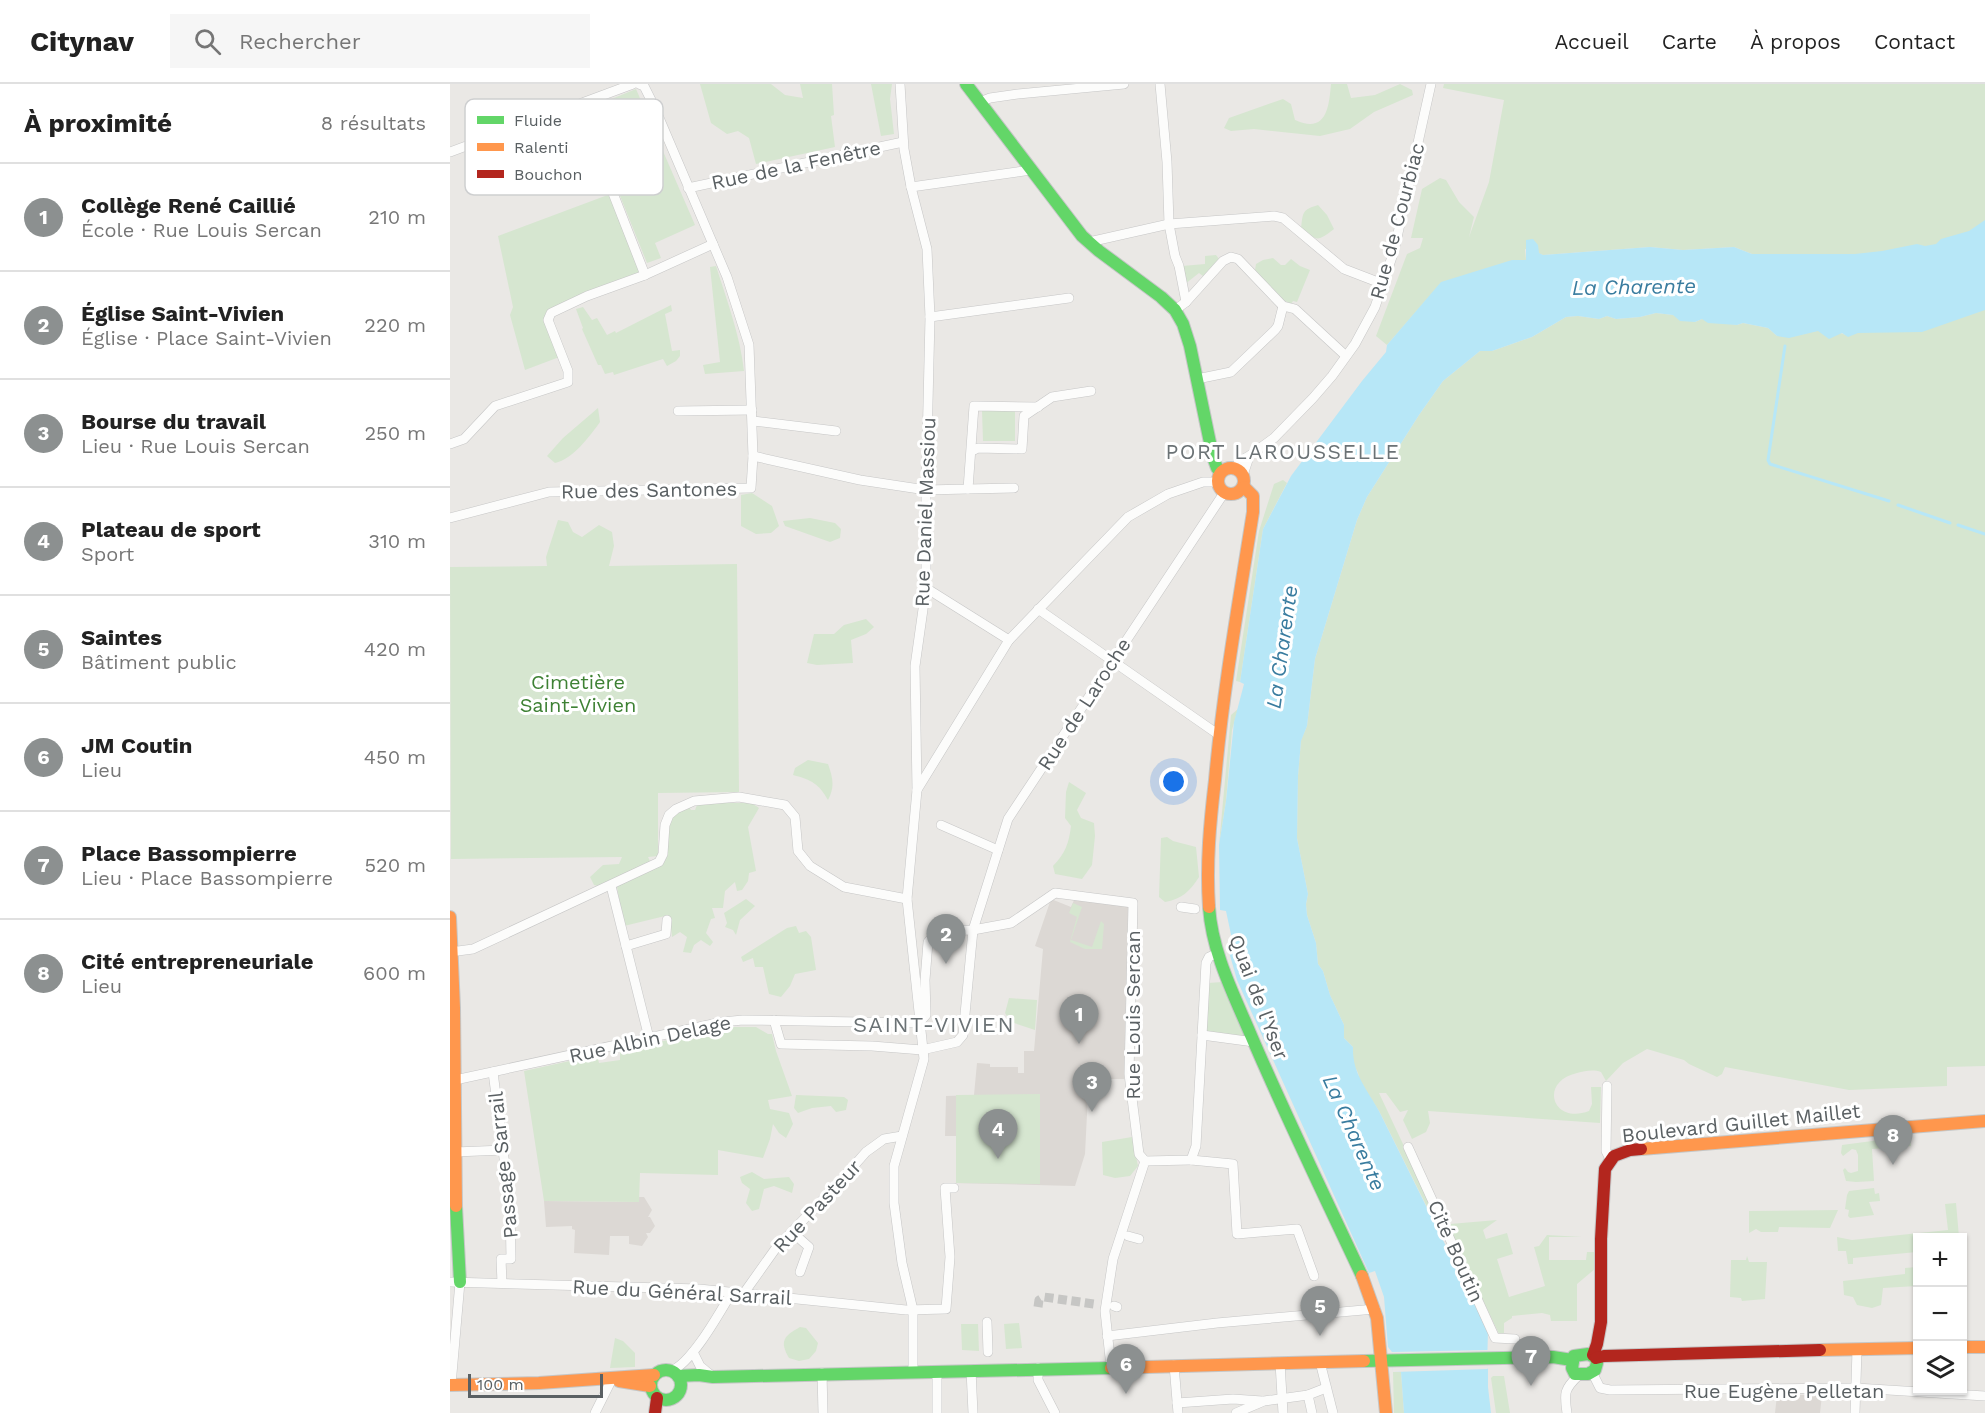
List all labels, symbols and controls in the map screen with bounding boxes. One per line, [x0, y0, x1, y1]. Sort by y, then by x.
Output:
search box [170, 14, 590, 68]
text: Citynav [30, 25, 134, 58]
icon: search [191, 25, 224, 58]
text: Rechercher [239, 29, 361, 54]
text: Accueil [1554, 29, 1629, 54]
text: Carte [1662, 29, 1717, 54]
text: À propos [1750, 29, 1841, 54]
text: Contact [1874, 29, 1955, 54]
legend [465, 99, 663, 195]
text: À proximité [24, 108, 172, 138]
text: 8 résultats [321, 111, 426, 135]
text: Fluide [514, 111, 562, 130]
street label: Rue de la Fenêtre [709, 135, 883, 195]
text: Ralenti [514, 138, 569, 157]
street label: Rue de Courbiac [1365, 140, 1429, 302]
text: Bouchon [514, 165, 582, 184]
text: Collège René Caillié [81, 193, 296, 218]
text: 1 [39, 205, 48, 229]
text: 210 m [368, 205, 426, 229]
text: École · Rue Louis Sercan [81, 218, 322, 242]
water label: La Charente [1572, 273, 1696, 300]
text: Église Saint-Vivien [81, 301, 284, 326]
text: 2 [38, 313, 49, 337]
text: 220 m [364, 313, 426, 337]
text: Église · Place Saint-Vivien [81, 326, 332, 350]
text: Bourse du travail [81, 409, 266, 434]
street label: Rue Daniel Massiou [910, 417, 940, 607]
text: 3 [38, 421, 49, 445]
text: 250 m [364, 421, 426, 445]
text: Lieu · Rue Louis Sercan [81, 434, 310, 458]
district label: PORT LAROUSSELLE [1165, 439, 1401, 464]
street label: Rue des Santones [561, 476, 737, 504]
text: Plateau de sport [81, 517, 261, 542]
text: 4 [37, 529, 50, 553]
text: 310 m [368, 529, 426, 553]
text: Sport [81, 542, 134, 566]
water label: La Charente [1260, 584, 1303, 710]
text: Saintes [81, 625, 162, 650]
street label: Rue de Laroche [1032, 633, 1136, 775]
text: 5 [38, 637, 49, 661]
text: 420 m [364, 637, 426, 661]
text: Bâtiment public [81, 650, 237, 674]
park label: Cimetière Saint-Vivien [520, 670, 636, 717]
text: JM Coutin [81, 733, 192, 758]
text: 6 [37, 745, 50, 769]
text: 450 m [364, 745, 426, 769]
text: Lieu [81, 758, 122, 782]
your location [1159, 767, 1188, 796]
text: Place Bassompierre [81, 841, 297, 866]
text: 7 [37, 853, 50, 877]
text: 520 m [364, 853, 426, 877]
text: Lieu · Place Bassompierre [81, 866, 333, 890]
pin: 2 [926, 914, 966, 964]
street label: Rue Louis Sercan [1121, 930, 1145, 1100]
street label: Quai de l'Yser [1224, 931, 1294, 1063]
text: Cité entrepreneuriale [81, 949, 313, 974]
text: 8 [37, 961, 50, 985]
text: 600 m [363, 961, 426, 985]
text: Lieu [81, 974, 122, 998]
pin: 1 [1060, 994, 1098, 1044]
street label: Rue Albin Delage [567, 1010, 733, 1068]
district label: SAINT-VIVIEN [853, 1012, 1015, 1037]
pin: 3 [1072, 1062, 1112, 1112]
water label: La Charente [1318, 1071, 1391, 1195]
street label: Passage Sarrail [483, 1090, 523, 1240]
street label: Boulevard Guillet Maillet [1621, 1098, 1862, 1147]
pin: 4 [978, 1110, 1018, 1159]
pin: 8 [1874, 1116, 1912, 1165]
street label: Rue Pasteur [768, 1155, 866, 1257]
street label: Cité Boutin [1423, 1196, 1489, 1306]
map controls [1913, 1233, 1967, 1395]
button: + [1913, 1233, 1967, 1287]
street label: Rue du Général Sarrail [572, 1274, 792, 1310]
pin: 5 [1300, 1286, 1340, 1336]
button: − [1913, 1287, 1967, 1341]
pin: 7 [1512, 1336, 1550, 1386]
button: layers [1913, 1341, 1967, 1395]
pin: 6 [1106, 1344, 1146, 1394]
scale bar [468, 1371, 603, 1398]
text: 100 m [477, 1375, 524, 1394]
street label: Rue Eugène Pelletan [1684, 1379, 1884, 1403]

